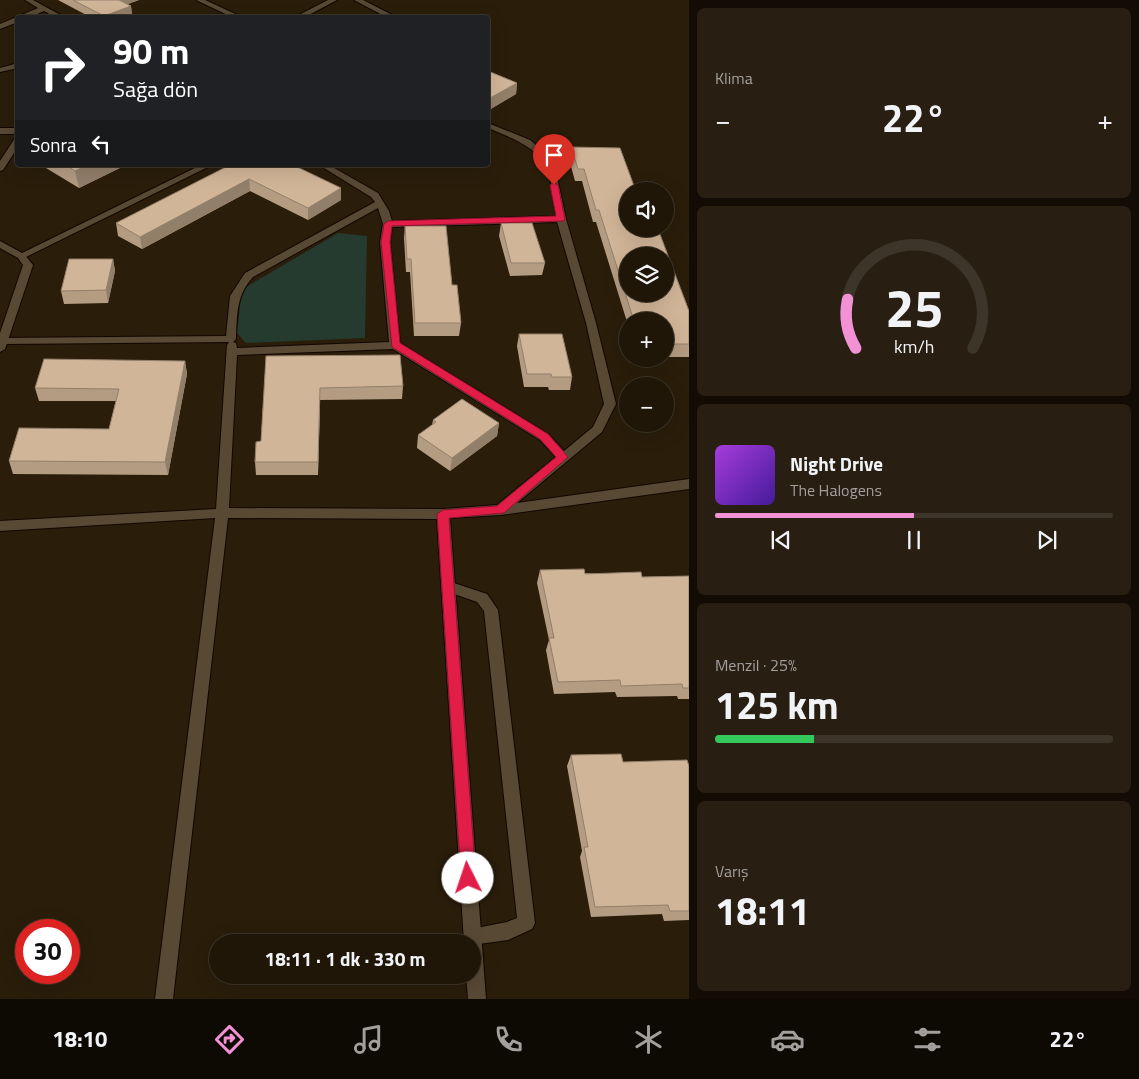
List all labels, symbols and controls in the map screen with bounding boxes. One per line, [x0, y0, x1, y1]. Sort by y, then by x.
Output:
text: 90 m [113, 24, 189, 78]
icon: right [30, 35, 95, 100]
text: Klima [715, 66, 753, 90]
text: Sağa dön [113, 72, 198, 106]
text: 22° [882, 89, 946, 147]
text: − [715, 98, 731, 141]
text: + [1097, 98, 1113, 141]
text: Sonra [30, 130, 77, 159]
icon: left [87, 130, 115, 158]
pin [533, 134, 575, 185]
icon: arrive [540, 141, 568, 169]
map controls [619, 182, 674, 432]
button: sound [619, 182, 674, 237]
button: layers [619, 247, 674, 302]
text: 25 [885, 268, 943, 347]
button: + [619, 312, 674, 367]
text: km/h [894, 333, 934, 360]
button: − [619, 377, 674, 432]
text: Night Drive [790, 449, 883, 478]
text: The Halogens [790, 478, 882, 502]
icon: previous [767, 526, 795, 554]
icon: pause [900, 526, 928, 554]
icon: next [1033, 526, 1061, 554]
text: Menzil · 25% [715, 653, 797, 677]
text: 125 km [715, 676, 839, 734]
position arrow [441, 851, 493, 903]
text: Varış [715, 859, 748, 883]
text: 18:11 [715, 882, 810, 940]
speed limit sign: 30 [15, 919, 80, 984]
text: 18:11 · 1 dk · 330 m [265, 944, 425, 973]
text: 18:10 [52, 1022, 107, 1056]
icon: directions [212, 1022, 247, 1057]
icon: music [351, 1022, 386, 1057]
icon: phone [491, 1022, 526, 1057]
icon: climate [631, 1022, 666, 1057]
icon: car [770, 1022, 805, 1057]
icon: filters [910, 1022, 945, 1057]
text: 22° [1050, 1022, 1087, 1056]

